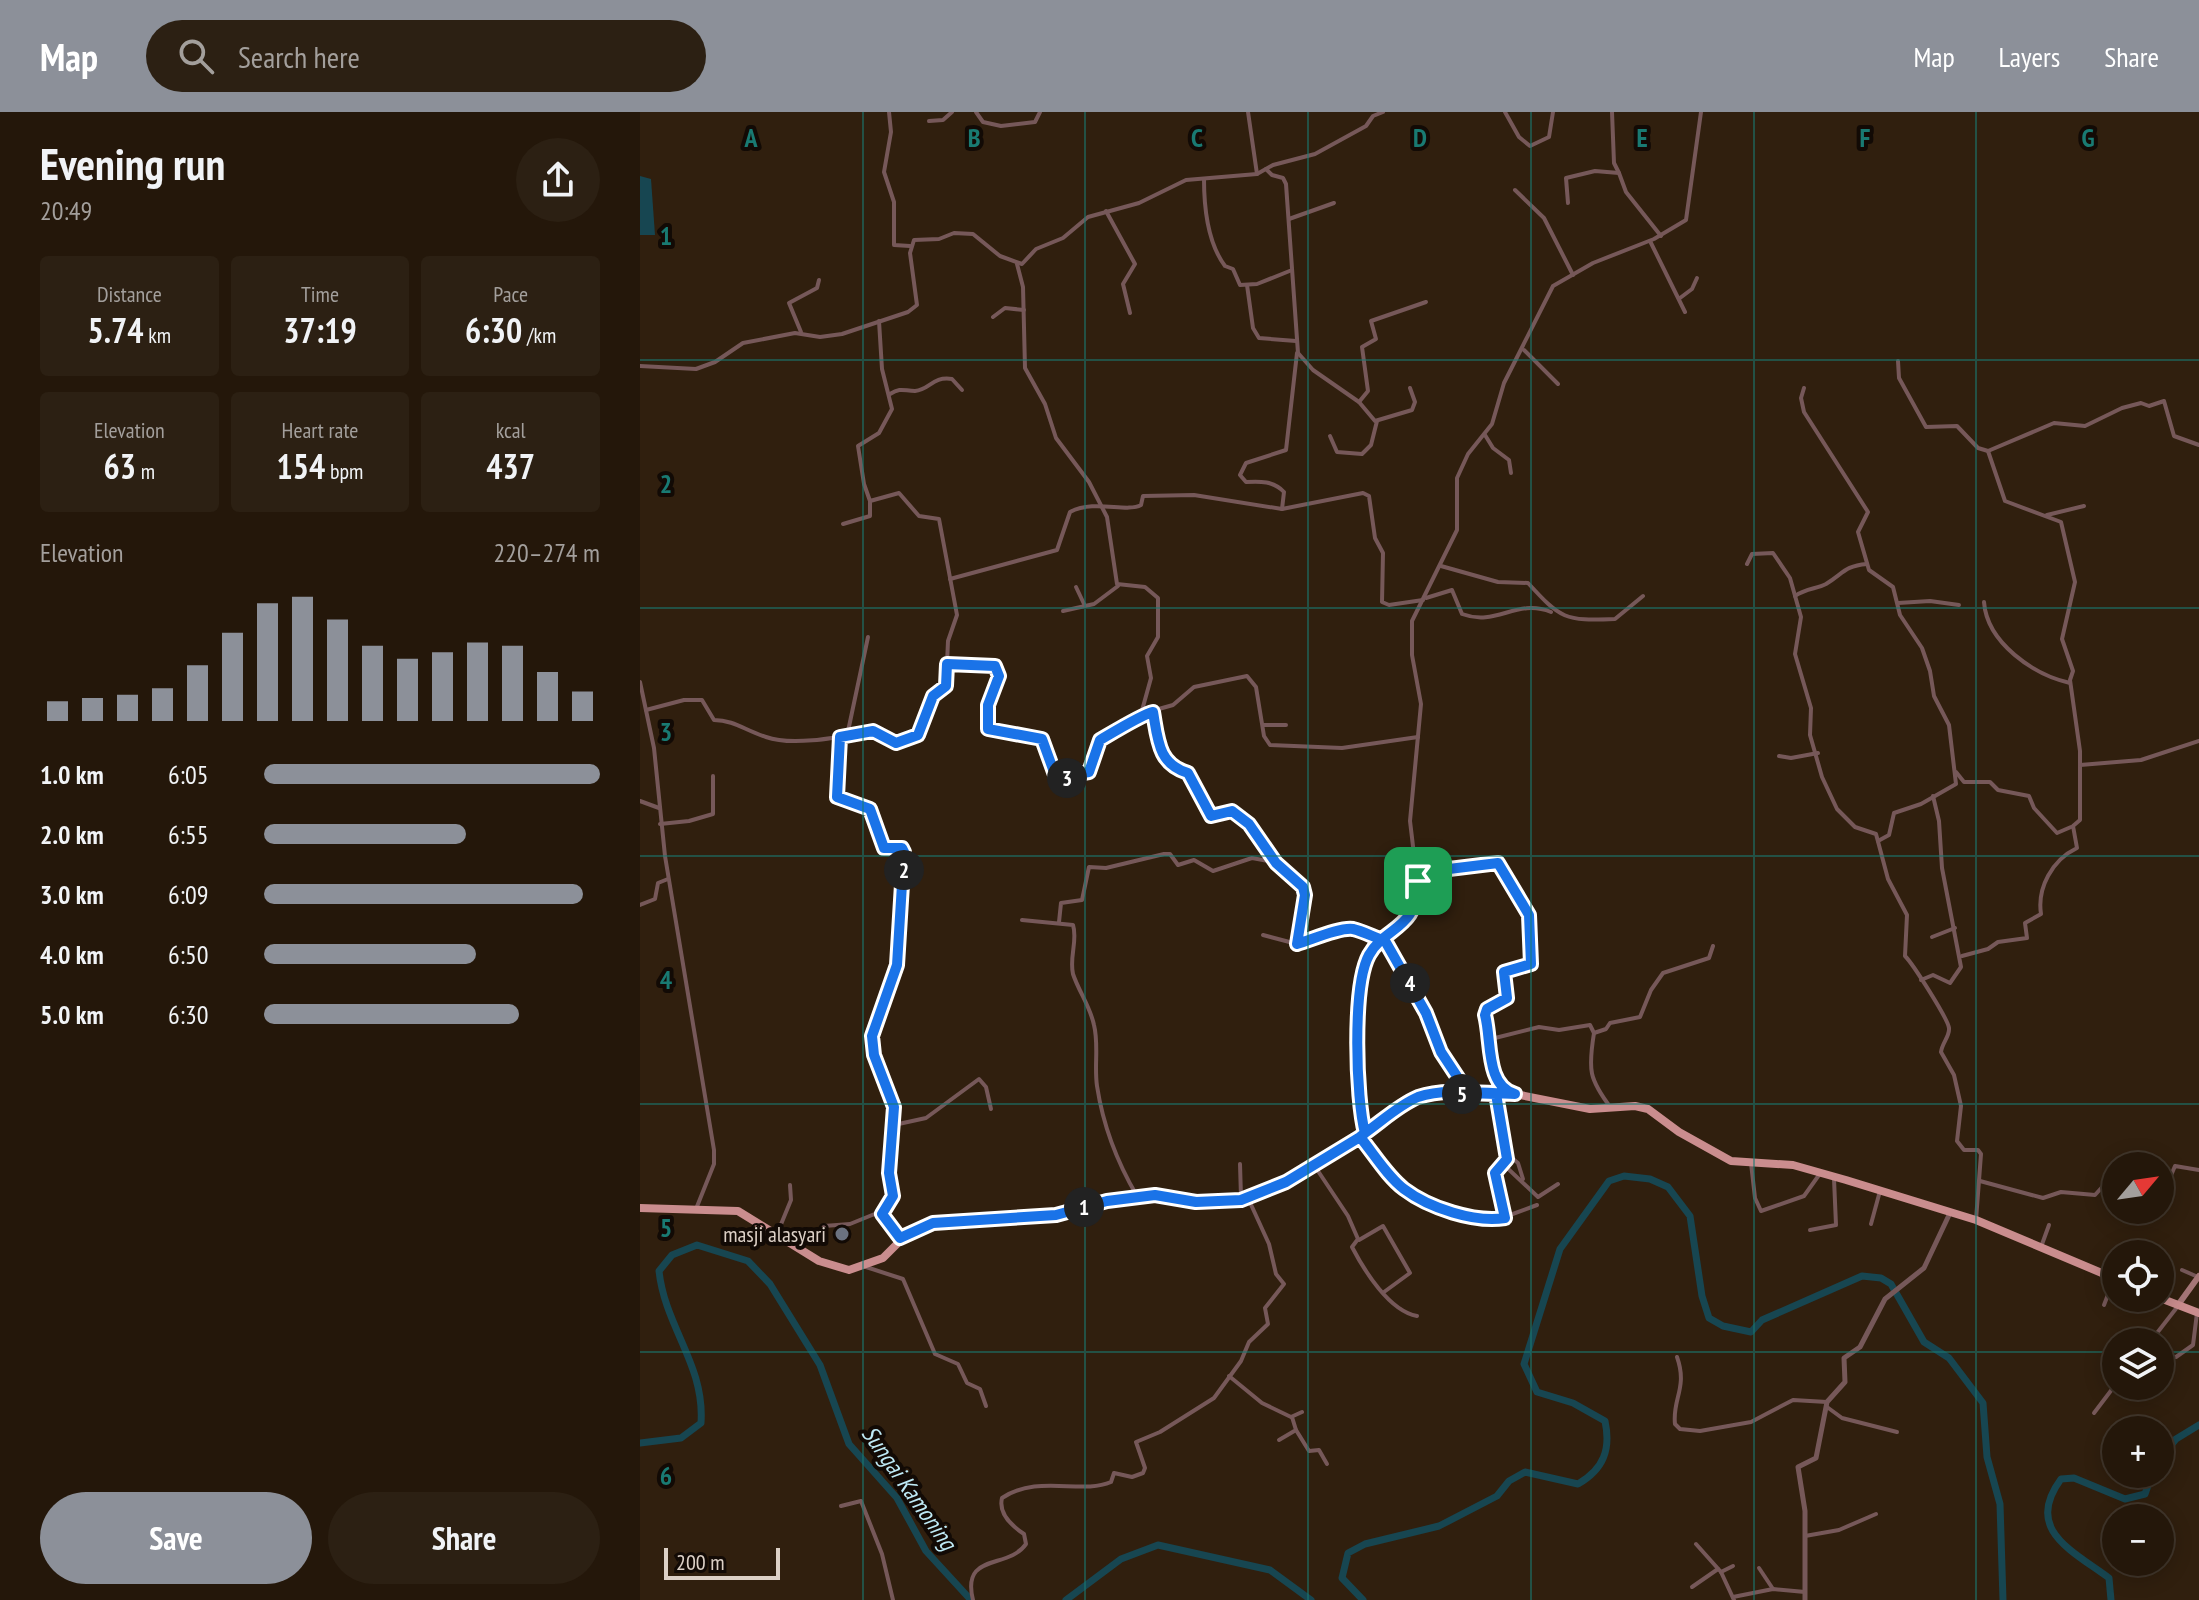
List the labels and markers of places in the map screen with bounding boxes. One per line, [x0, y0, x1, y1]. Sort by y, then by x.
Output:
pin: 3 [1047, 758, 1087, 798]
pin [1384, 847, 1452, 915]
pin: 2 [884, 850, 924, 890]
pin: 4 [1390, 963, 1430, 1003]
pin: 5 [1442, 1074, 1482, 1114]
pin: 1 [1064, 1187, 1104, 1227]
place label: masji alasyari [723, 1220, 826, 1248]
marker: masji alasyari [833, 1225, 851, 1243]

